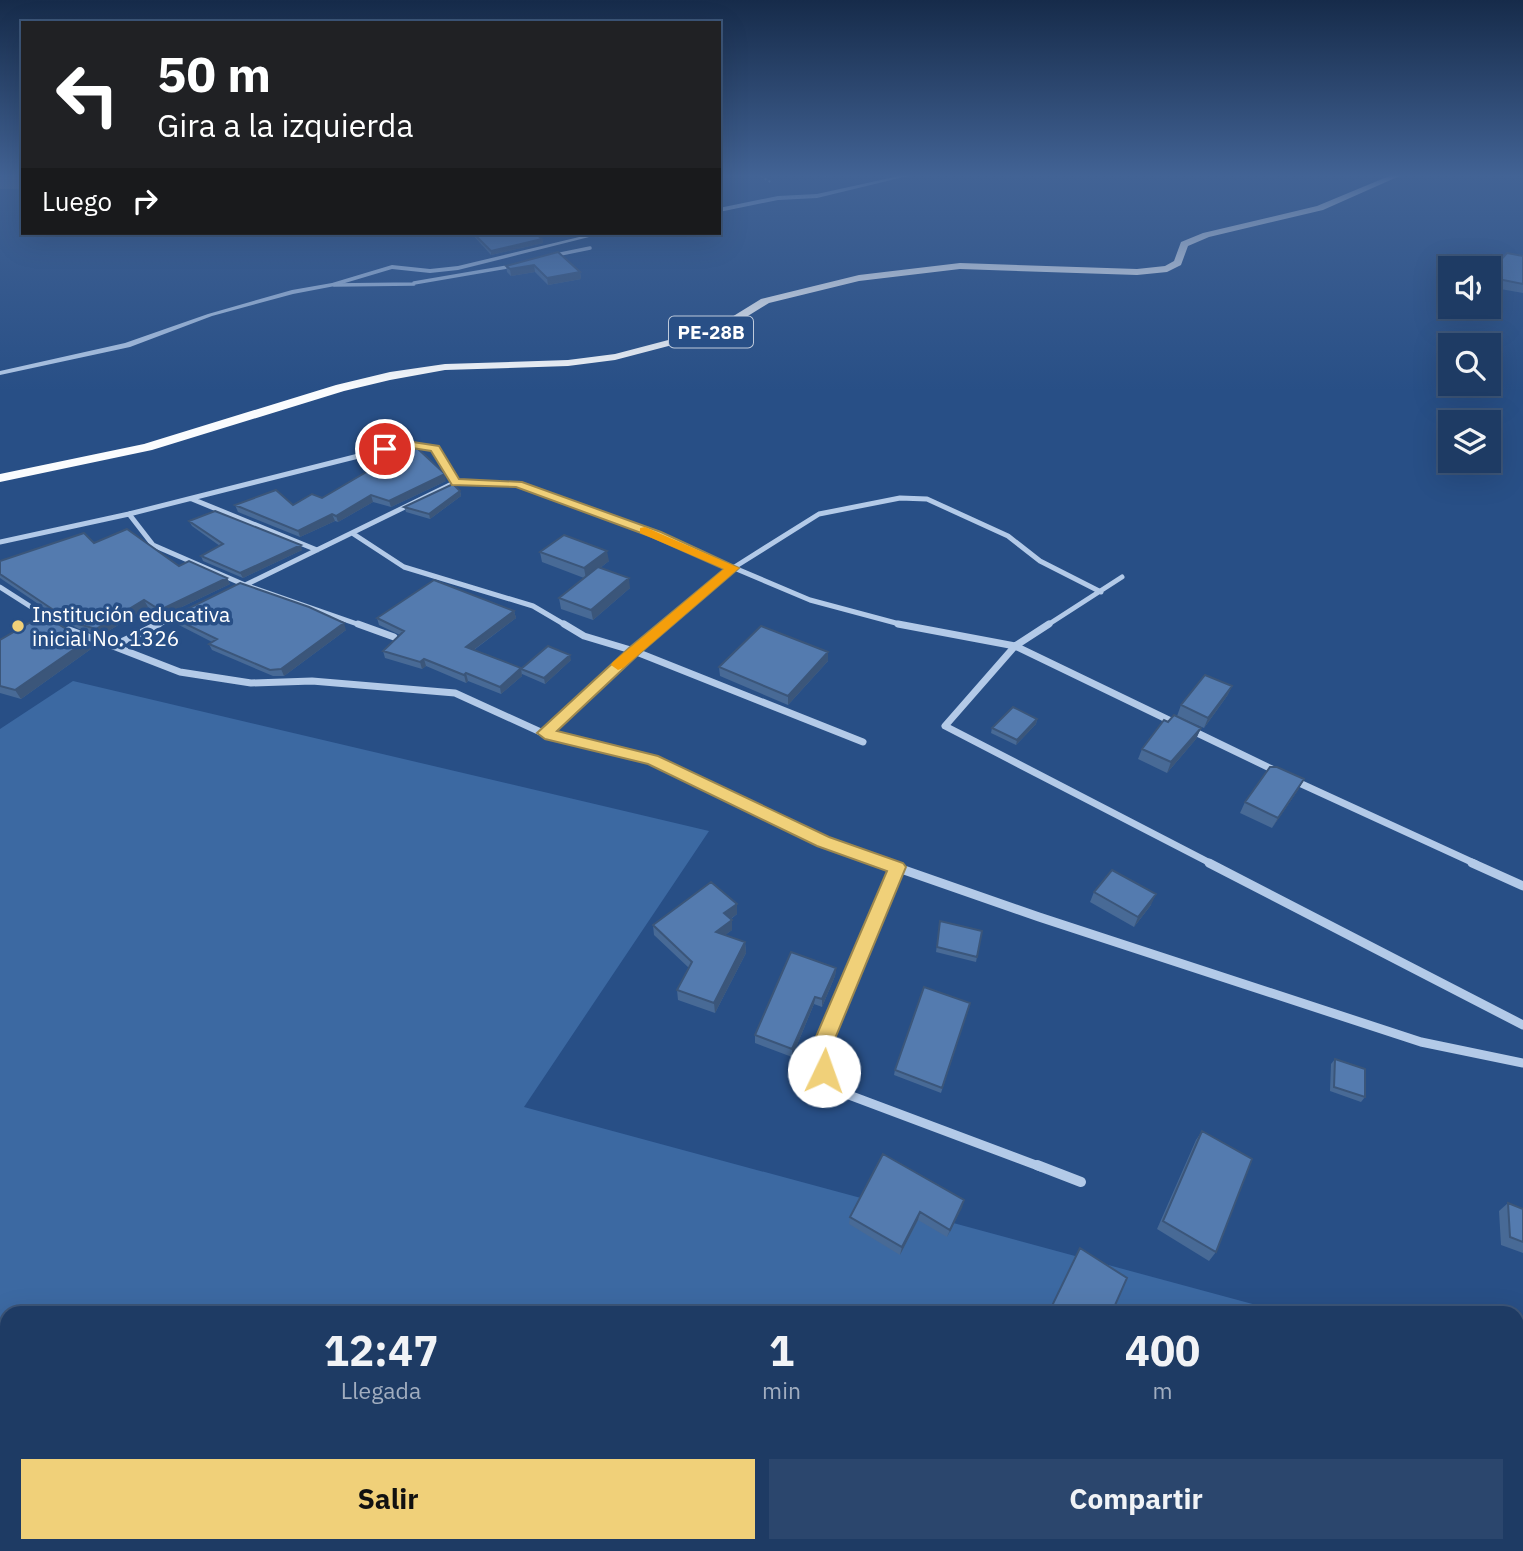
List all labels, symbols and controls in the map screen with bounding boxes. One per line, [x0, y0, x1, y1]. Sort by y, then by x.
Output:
text: 50 m [157, 42, 271, 105]
icon: left [42, 49, 133, 140]
text: Gira a la izquierda [157, 104, 414, 146]
icon: right [126, 182, 164, 220]
text: Luego [42, 184, 112, 218]
map controls [1438, 256, 1501, 473]
button: sound [1438, 256, 1501, 319]
road number: PE-28B [669, 316, 753, 348]
button: search [1438, 333, 1501, 396]
button: layers [1438, 410, 1501, 473]
pin [355, 419, 415, 479]
icon: arrive [366, 430, 404, 468]
place label: Institución educativa inicial No. 1326 [32, 600, 230, 652]
marker: Institución educativa inicial No. 1326 [10, 618, 26, 634]
position arrow [787, 1034, 861, 1108]
text: 12:47 [324, 1323, 438, 1378]
text: 1 [769, 1323, 794, 1378]
text: 400 [1125, 1323, 1200, 1378]
text: Llegada [341, 1375, 421, 1405]
text: min [762, 1375, 801, 1405]
text: m [1152, 1375, 1173, 1405]
button: Salir [21, 1459, 755, 1539]
button: Compartir [769, 1459, 1503, 1539]

